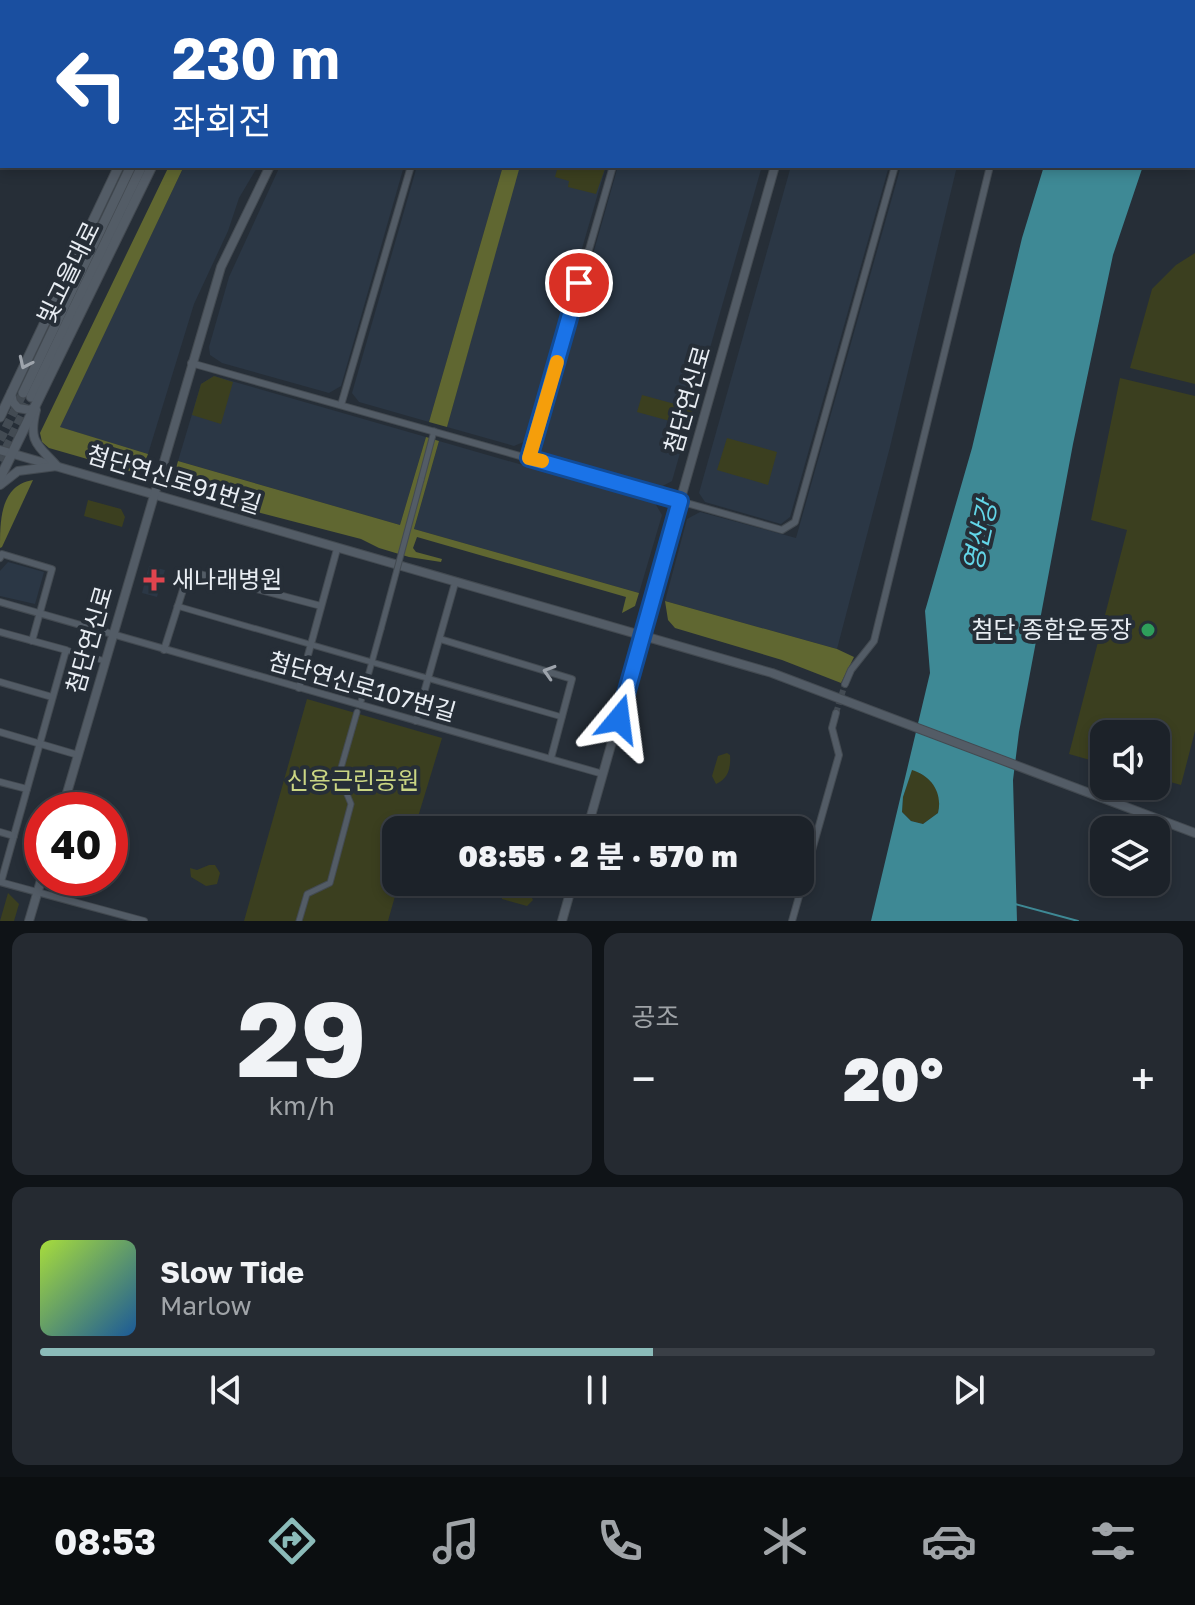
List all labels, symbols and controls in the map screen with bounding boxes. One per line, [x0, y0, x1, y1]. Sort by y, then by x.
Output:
text: 230 m [172, 24, 340, 91]
icon: left [40, 32, 144, 136]
text: 좌회전 [172, 99, 271, 142]
street label: 빛고을대로 [30, 216, 105, 328]
pin [545, 249, 613, 317]
icon: arrive [557, 261, 601, 305]
street label: 첨단연신로 [657, 343, 716, 457]
one-way arrow [19, 354, 35, 369]
street label: 첨단연신로91번길 [84, 438, 265, 519]
water label: 영산강 [956, 494, 1003, 574]
place label: 새나래병원 [172, 564, 282, 593]
marker: 새나래병원 [143, 569, 165, 591]
street label: 첨단연신로 [59, 583, 118, 697]
place label: 첨단 종합운동장 [971, 614, 1132, 643]
marker: 첨단 종합운동장 [1139, 621, 1157, 639]
street label: 첨단연신로107번길 [265, 645, 460, 726]
one-way arrow [543, 665, 557, 681]
position arrow [577, 677, 661, 761]
map controls [1090, 720, 1170, 896]
button: sound [1090, 720, 1170, 800]
park label: 신용근린공원 [287, 765, 419, 794]
speed limit sign: 40 [24, 792, 128, 896]
button: layers [1090, 816, 1170, 896]
text: 08:55 · 2 분 · 570 m [458, 838, 738, 874]
text: 29 [237, 975, 366, 1100]
text: 공조 [632, 1001, 679, 1032]
text: 20° [843, 1042, 943, 1114]
text: − [632, 1052, 656, 1105]
text: + [1131, 1052, 1155, 1105]
text: km/h [269, 1090, 335, 1121]
text: Slow Tide [160, 1254, 304, 1290]
text: Marlow [160, 1290, 252, 1321]
icon: previous [204, 1368, 248, 1412]
icon: pause [575, 1368, 619, 1412]
icon: next [947, 1368, 991, 1412]
icon: directions [264, 1513, 320, 1569]
icon: music [428, 1513, 484, 1569]
icon: phone [592, 1513, 648, 1569]
icon: climate [757, 1513, 813, 1569]
icon: car [921, 1513, 977, 1569]
icon: filters [1085, 1513, 1141, 1569]
text: 08:53 [54, 1520, 156, 1563]

